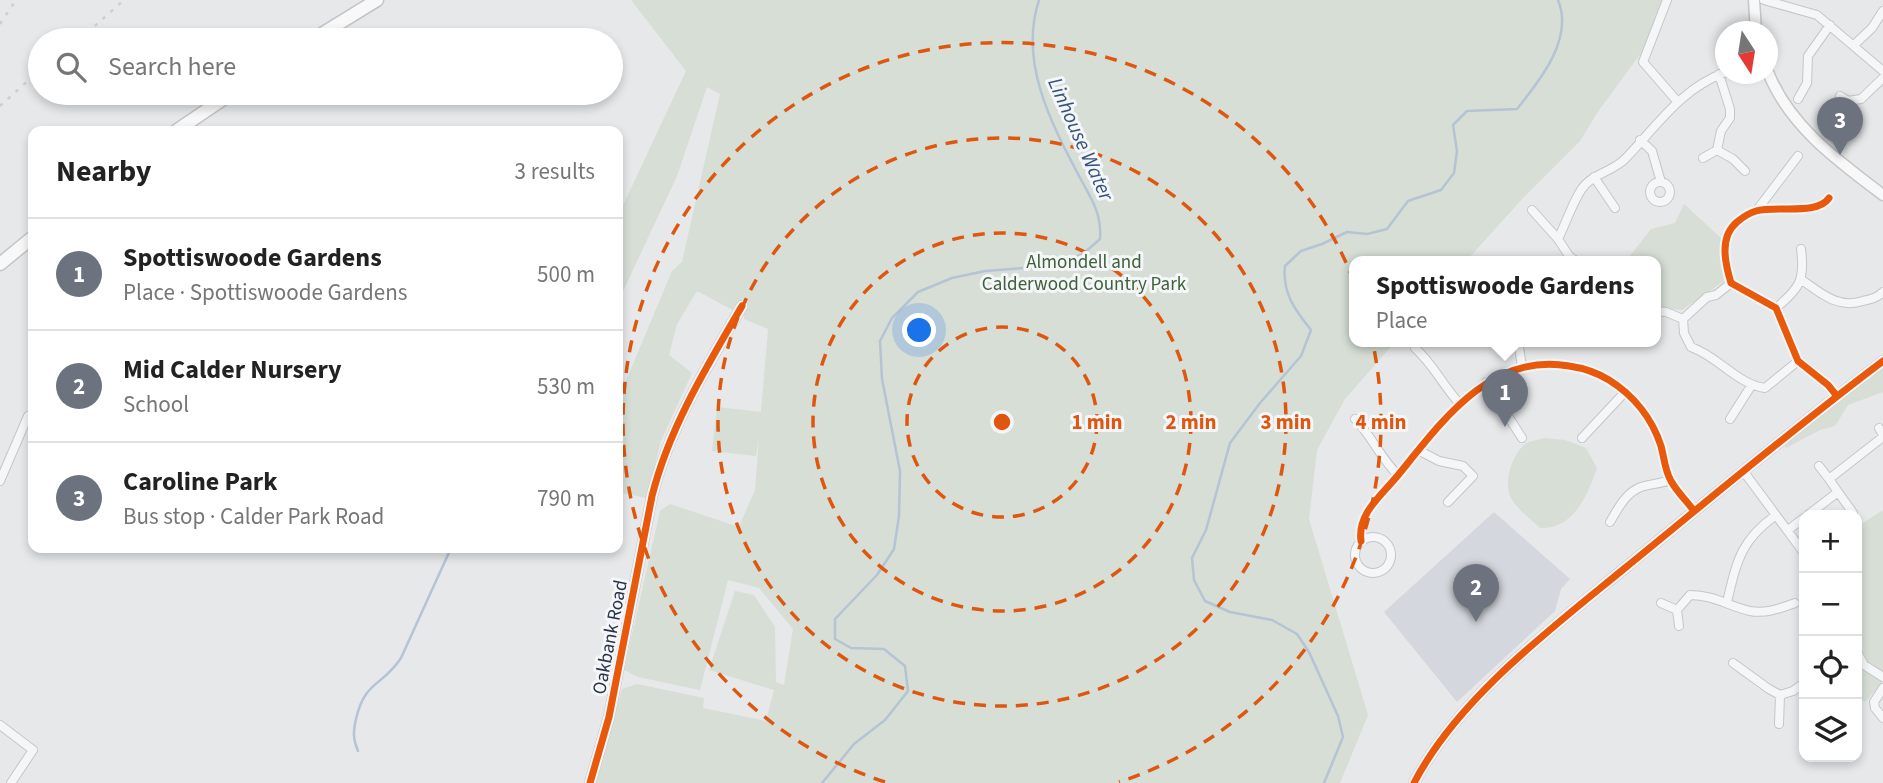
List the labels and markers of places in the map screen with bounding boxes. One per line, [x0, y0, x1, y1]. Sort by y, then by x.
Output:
pin: 3 [1817, 97, 1863, 155]
pin: 1 [1482, 369, 1528, 427]
centre of rings [990, 410, 1014, 434]
pin: 2 [1453, 564, 1499, 622]

